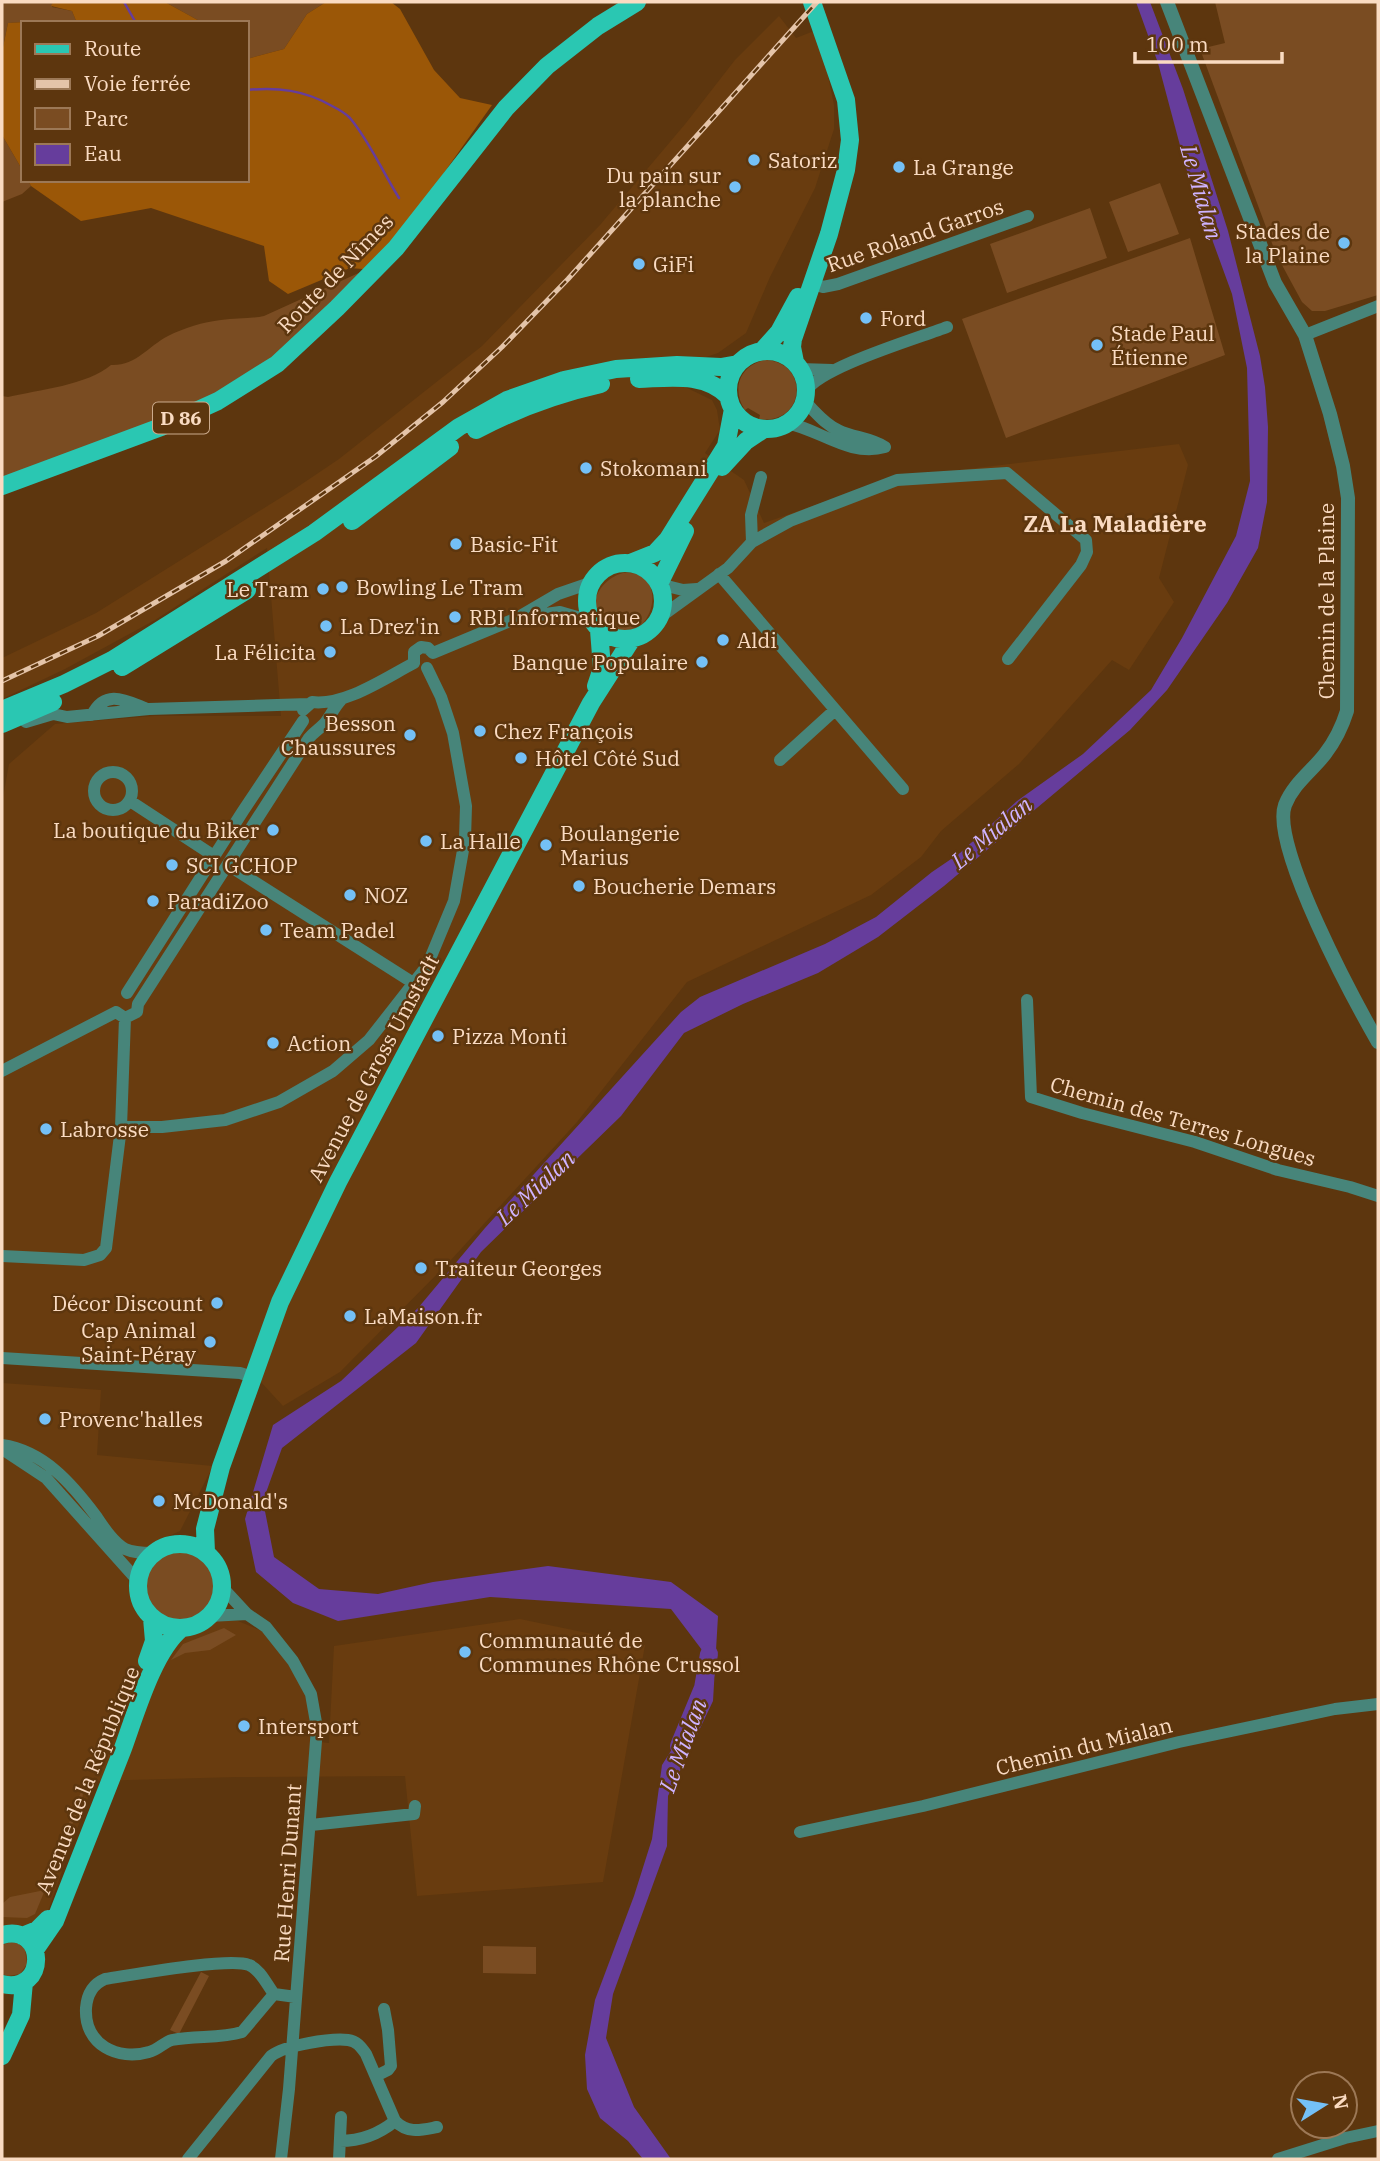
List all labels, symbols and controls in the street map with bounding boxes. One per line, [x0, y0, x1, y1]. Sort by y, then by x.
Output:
legend [21, 21, 248, 182]
scale bar [1135, 21, 1282, 65]
text: 100 m [1146, 30, 1209, 58]
text: Route [84, 34, 141, 62]
text: Voie ferrée [84, 69, 191, 97]
text: Parc [84, 104, 128, 132]
text: Eau [84, 139, 122, 167]
water label: Le Mialan [1174, 140, 1230, 243]
place label: Satoriz [768, 146, 837, 174]
marker: Satoriz [746, 152, 762, 168]
place label: La Grange [913, 153, 1014, 181]
marker: La Grange [891, 159, 907, 175]
place label: Du pain sur la planche [606, 161, 722, 213]
marker: Du pain sur la planche [727, 179, 743, 195]
street label: Rue Roland Garros [823, 192, 1007, 278]
street label: Route de Nîmes [271, 207, 399, 339]
place label: Stades de la Plaine [1236, 217, 1330, 269]
marker: Stades de la Plaine [1336, 235, 1352, 251]
place label: GiFi [653, 250, 694, 278]
marker: GiFi [631, 256, 647, 272]
place label: Ford [880, 304, 926, 332]
marker: Ford [858, 310, 874, 326]
place label: Stade Paul Étienne [1111, 319, 1215, 371]
marker: Stade Paul Étienne [1089, 337, 1105, 353]
road number: D 86 [153, 402, 209, 434]
place label: Stokomani [600, 454, 707, 482]
marker: Stokomani [578, 460, 594, 476]
street label: Chemin de la Plaine [1312, 503, 1340, 699]
district label: ZA La Maladière [1023, 508, 1207, 538]
place label: Basic-Fit [470, 530, 558, 558]
marker: Basic-Fit [448, 536, 464, 552]
place label: Bowling Le Tram [356, 573, 523, 601]
place label: Le Tram [226, 575, 309, 603]
marker: Bowling Le Tram [334, 579, 350, 595]
marker: Le Tram [315, 581, 331, 597]
place label: RBI Informatique [469, 603, 640, 631]
marker: RBI Informatique [447, 609, 463, 625]
place label: La Drez'in [340, 612, 440, 640]
marker: La Drez'in [318, 618, 334, 634]
place label: Aldi [737, 626, 777, 654]
marker: Aldi [715, 632, 731, 648]
place label: La Félicita [214, 638, 316, 666]
marker: La Félicita [322, 644, 338, 660]
place label: Banque Populaire [512, 648, 688, 676]
marker: Banque Populaire [694, 654, 710, 670]
place label: Besson Chaussures [281, 709, 396, 761]
place label: Chez François [494, 717, 634, 745]
marker: Chez François [472, 723, 488, 739]
marker: Besson Chaussures [402, 727, 418, 743]
place label: Hôtel Côté Sud [535, 744, 680, 772]
marker: Hôtel Côté Sud [513, 750, 529, 766]
water label: Le Mialan [943, 789, 1038, 875]
place label: La boutique du Biker [53, 816, 260, 844]
place label: Boulangerie Marius [560, 819, 680, 871]
marker: La boutique du Biker [265, 822, 281, 838]
place label: La Halle [440, 827, 521, 855]
marker: La Halle [418, 833, 434, 849]
marker: Boulangerie Marius [538, 837, 554, 853]
place label: SCI GCHOP [186, 851, 298, 879]
marker: SCI GCHOP [164, 857, 180, 873]
place label: Boucherie Demars [593, 872, 776, 900]
marker: Boucherie Demars [571, 878, 587, 894]
place label: NOZ [364, 881, 408, 909]
place label: ParadiZoo [167, 887, 269, 915]
marker: NOZ [342, 887, 358, 903]
marker: ParadiZoo [145, 893, 161, 909]
place label: Team Padel [280, 916, 395, 944]
marker: Team Padel [258, 922, 274, 938]
street label: Avenue de Gross Umstadt [301, 949, 445, 1187]
place label: Pizza Monti [452, 1022, 567, 1050]
marker: Pizza Monti [430, 1028, 446, 1044]
place label: Action [287, 1029, 351, 1057]
marker: Action [265, 1035, 281, 1051]
street label: Chemin des Terres Longues [1047, 1070, 1319, 1172]
place label: Labrosse [60, 1115, 149, 1143]
marker: Labrosse [38, 1121, 54, 1137]
water label: Le Mialan [488, 1143, 581, 1232]
place label: Traiteur Georges [435, 1254, 602, 1282]
marker: Traiteur Georges [413, 1260, 429, 1276]
place label: Décor Discount [52, 1289, 203, 1317]
marker: Décor Discount [209, 1295, 225, 1311]
place label: LaMaison.fr [364, 1302, 483, 1330]
marker: LaMaison.fr [342, 1308, 358, 1324]
place label: Cap Animal Saint-Péray [81, 1316, 197, 1368]
marker: Cap Animal Saint-Péray [202, 1334, 218, 1350]
place label: Provenc'halles [59, 1405, 203, 1433]
marker: Provenc'halles [37, 1411, 53, 1427]
place label: McDonald's [173, 1487, 288, 1515]
marker: McDonald's [151, 1493, 167, 1509]
place label: Communauté de Communes Rhône Crussol [479, 1626, 740, 1678]
marker: Communauté de Communes Rhône Crussol [457, 1644, 473, 1660]
street label: Avenue de la République [28, 1662, 146, 1898]
water label: Le Mialan [651, 1694, 713, 1797]
street label: Chemin du Mialan [993, 1711, 1175, 1781]
place label: Intersport [258, 1712, 359, 1740]
marker: Intersport [236, 1718, 252, 1734]
street label: Rue Henri Dunant [267, 1783, 307, 1963]
north arrow [1289, 2070, 1359, 2140]
text: N [1327, 2092, 1354, 2111]

